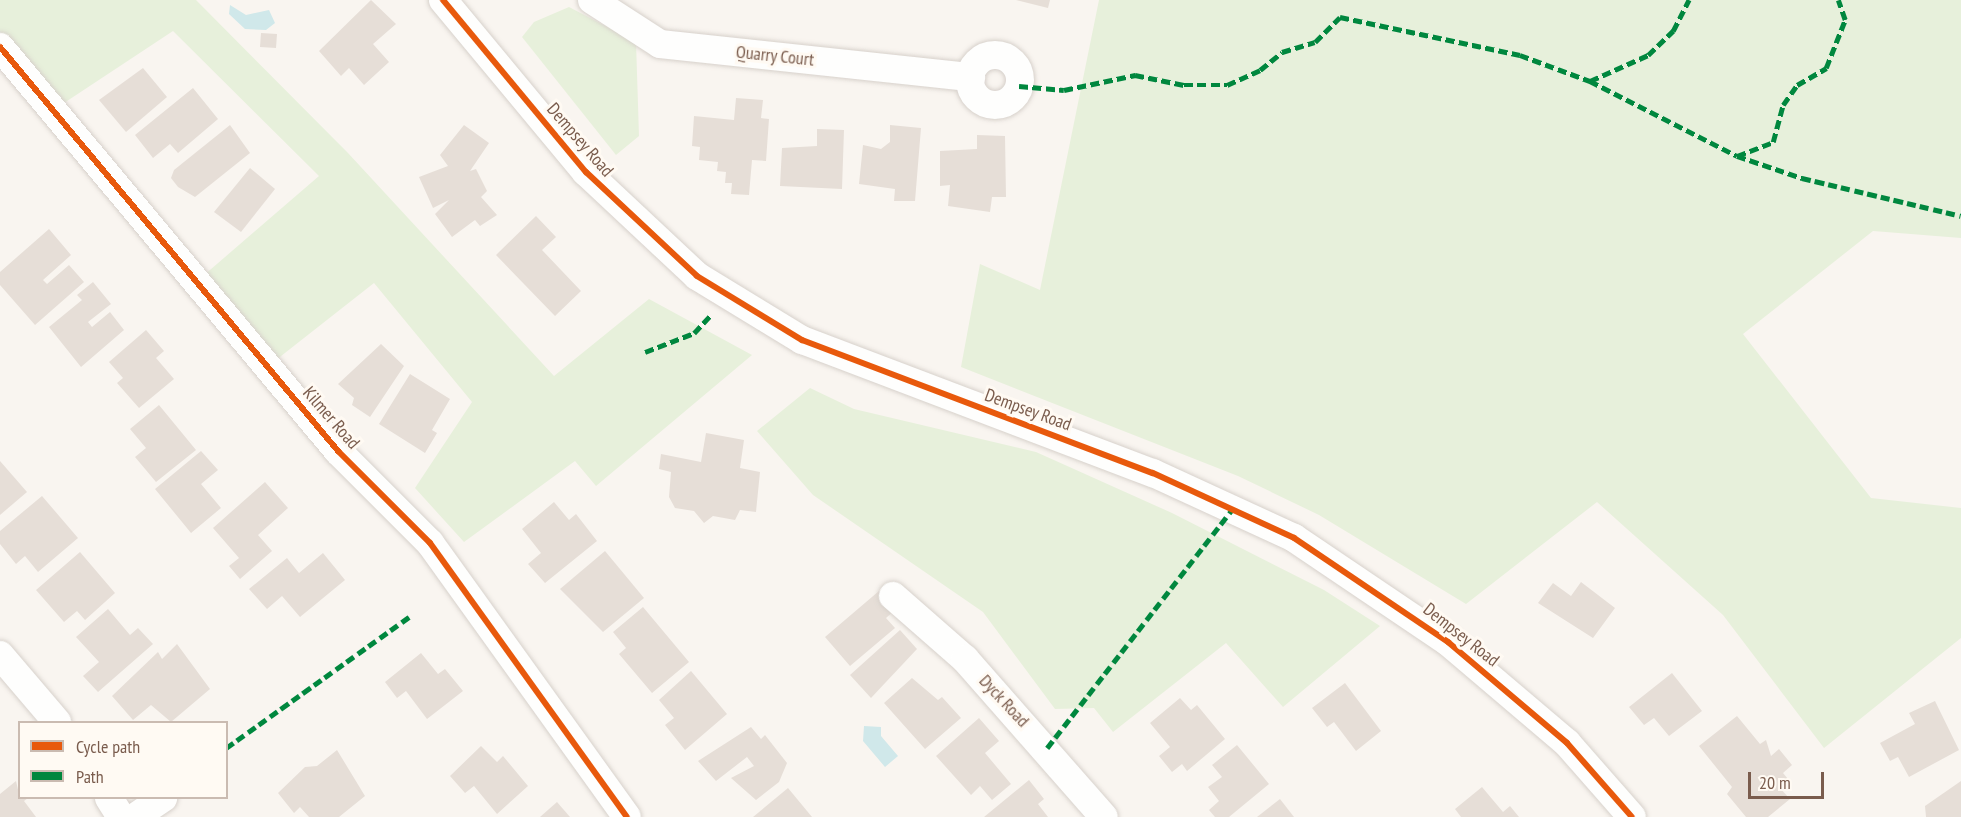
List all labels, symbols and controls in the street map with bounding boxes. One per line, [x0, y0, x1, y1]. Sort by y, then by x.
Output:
street label: Quarry Court [735, 41, 815, 71]
street label: Dempsey Road [542, 99, 618, 181]
street label: Kilmer Road [298, 382, 364, 454]
street label: Dempsey Road [982, 384, 1074, 436]
street label: Dempsey Road [1419, 598, 1503, 672]
street label: Dyck Road [974, 670, 1034, 732]
legend [18, 721, 228, 799]
text: Cycle path [76, 735, 140, 758]
scale bar [1751, 760, 1828, 798]
text: Path [76, 765, 104, 788]
text: 20 m [1759, 771, 1791, 794]

